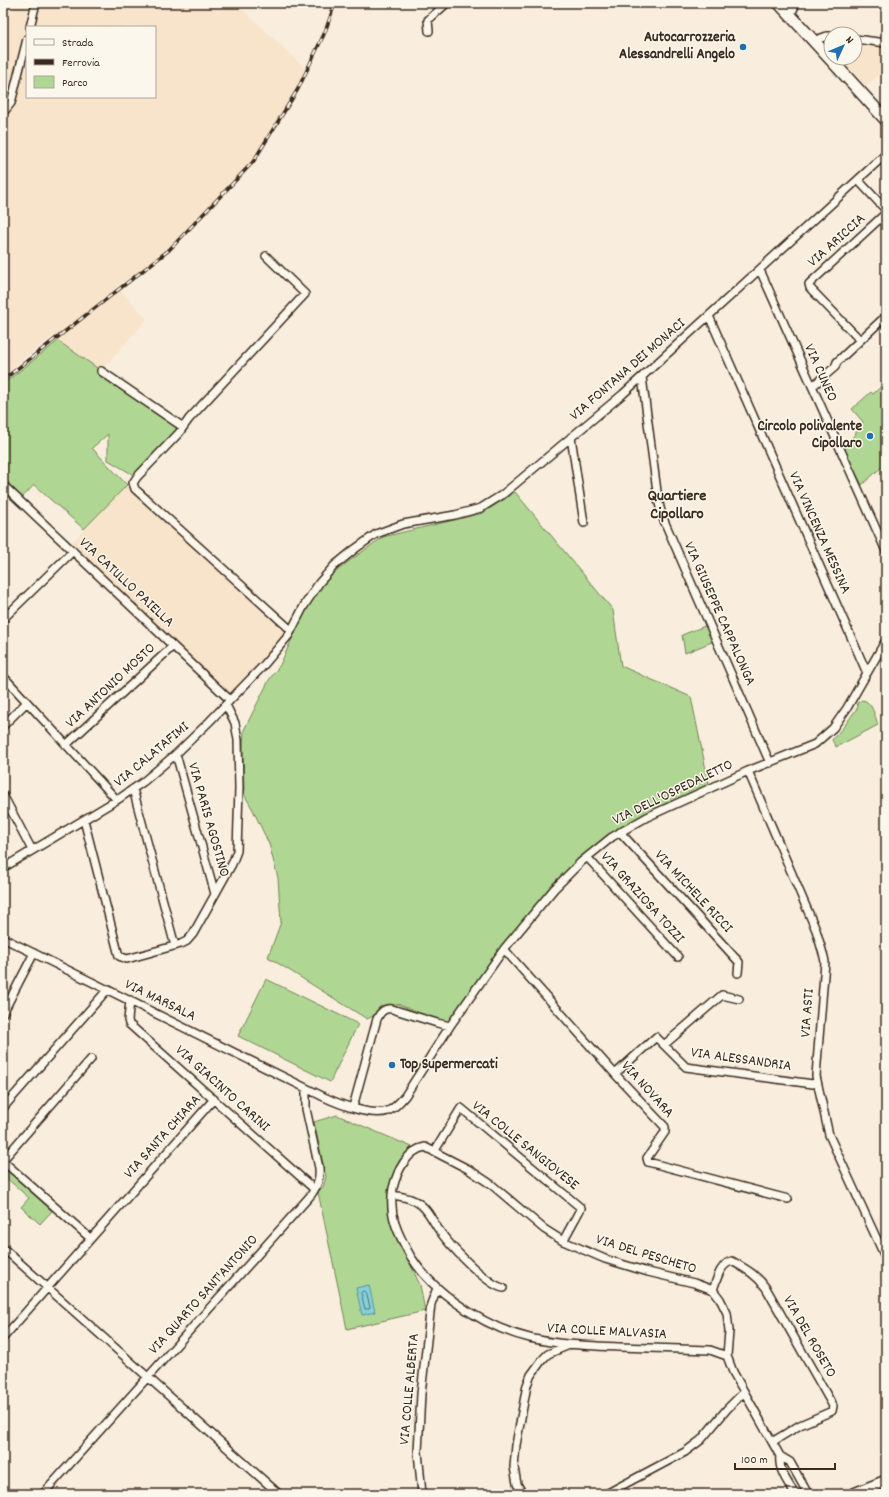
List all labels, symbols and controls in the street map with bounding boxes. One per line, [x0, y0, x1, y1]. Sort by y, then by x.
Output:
legend [26, 26, 156, 98]
north arrow [823, 26, 863, 66]
place label: Autocarrozzeria Alessandrelli Angelo [619, 27, 736, 66]
text: N [841, 33, 857, 48]
text: Strada [62, 35, 93, 52]
marker: Autocarrozzeria Alessandrelli Angelo [738, 42, 748, 52]
text: Ferrovia [62, 55, 100, 72]
text: Parco [62, 75, 88, 92]
street label: VIA ARICCIA [803, 209, 871, 273]
street label: VIA FONTANA DEI MONACI [565, 313, 691, 427]
street label: VIA CUNEO [798, 341, 842, 405]
place label: Circolo polivalente Cipollaro [757, 416, 862, 455]
marker: Circolo polivalente Cipollaro [865, 431, 875, 441]
street label: VIA VINCENZA MESSINA [782, 468, 856, 598]
district label: Quartiere Cipollaro [648, 485, 706, 526]
street label: VIA CATULLO PAIELLA [73, 533, 179, 633]
street label: VIA GIUSEPPE CAPPALONGA [677, 538, 761, 690]
street label: VIA ANTONIO MOSTO [61, 638, 161, 734]
street label: VIA CALATAFIMI [110, 717, 195, 793]
street label: VIA DELL'OSPEDALETTO [609, 754, 737, 832]
street label: VIA PARIS AGOSTINO [181, 760, 235, 880]
street label: VIA MICHELE RICCI [649, 846, 738, 939]
street label: VIA GRAZIOSA TOZZI [595, 847, 690, 949]
street label: VIA MARSALA [121, 974, 199, 1028]
street label: VIA ASTI [795, 987, 821, 1038]
street label: VIA GIACINTO CARINI [170, 1040, 275, 1138]
street label: VIA ALESSANDRIA [689, 1042, 793, 1078]
place label: Top Supermercati [400, 1054, 498, 1076]
street label: VIA NOVARA [615, 1056, 679, 1124]
marker: Top Supermercati [387, 1060, 397, 1070]
street label: VIA SANTA CHIARA [119, 1090, 207, 1184]
street label: VIA COLLE SANGIOVESE [467, 1096, 584, 1196]
street label: VIA DEL PESCHETO [593, 1229, 699, 1281]
street label: VIA QUARTO SANT'ANTONIO [144, 1230, 264, 1360]
street label: VIA DEL ROSETO [777, 1292, 841, 1382]
street label: VIA COLLE MALVASIA [546, 1318, 668, 1346]
street label: VIA COLLE ALBERTA [394, 1332, 426, 1446]
scale bar [735, 1445, 835, 1471]
text: 100 m [741, 1452, 768, 1469]

